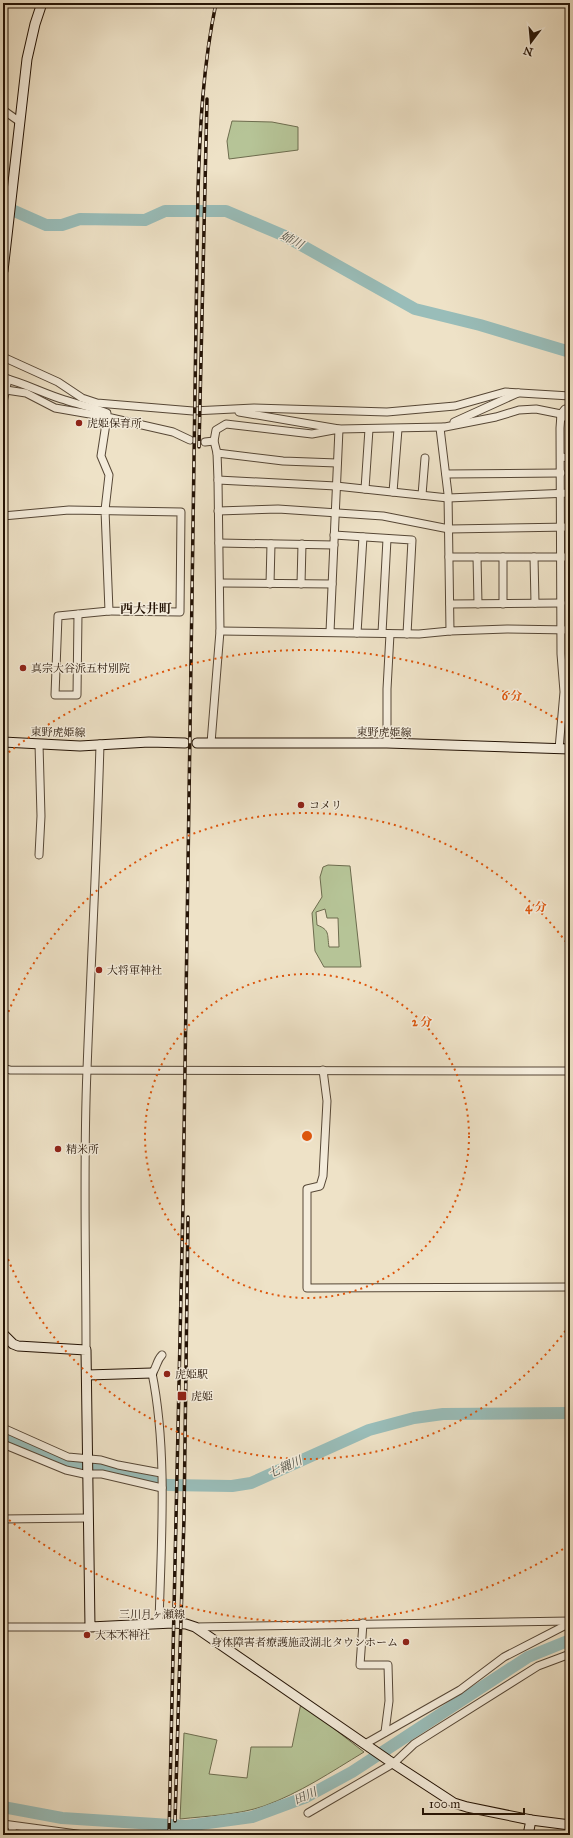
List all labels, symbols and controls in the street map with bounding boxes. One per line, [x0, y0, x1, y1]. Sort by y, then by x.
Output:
north arrow [511, 22, 551, 62]
text: N [521, 43, 535, 59]
water label: 姉川 [278, 228, 308, 253]
place label: 虎姫保育所 [87, 417, 142, 430]
marker: 虎姫保育所 [74, 418, 84, 428]
district label: 西大井町 [120, 601, 172, 617]
place label: 真宗大谷派五村別院 [31, 662, 130, 675]
marker: 真宗大谷派五村別院 [18, 663, 28, 673]
text: 6 分 [502, 689, 522, 703]
street label: 東野虎姫線 [30, 726, 86, 739]
street label: 東野虎姫線 [356, 726, 412, 739]
place label: コメリ [309, 799, 342, 812]
marker: コメリ [296, 800, 306, 810]
text: 4 分 [525, 900, 547, 915]
place label: 大将軍神社 [107, 964, 162, 977]
marker: 大将軍神社 [94, 965, 104, 975]
text: 2 分 [412, 1015, 432, 1029]
centre of rings [300, 1129, 314, 1143]
place label: 精米所 [66, 1143, 99, 1156]
marker: 精米所 [53, 1144, 63, 1154]
place label: 虎姫駅 [175, 1368, 208, 1381]
marker: 虎姫駅 [162, 1369, 172, 1379]
marker: 虎姫 [176, 1390, 188, 1402]
place label: 虎姫 [191, 1390, 213, 1403]
water label: 七縄川 [266, 1452, 306, 1481]
street label: 三川月ヶ瀬線 [119, 1608, 185, 1621]
place label: 大本木神社 [95, 1629, 150, 1642]
marker: 大本木神社 [82, 1630, 92, 1640]
place label: 身体障害者療護施設湖北タウンホーム [211, 1636, 398, 1649]
marker: 身体障害者療護施設湖北タウンホーム [401, 1637, 411, 1647]
water label: 田川 [291, 1784, 321, 1807]
scale bar [423, 1790, 524, 1816]
text: 100 m [429, 1797, 460, 1811]

